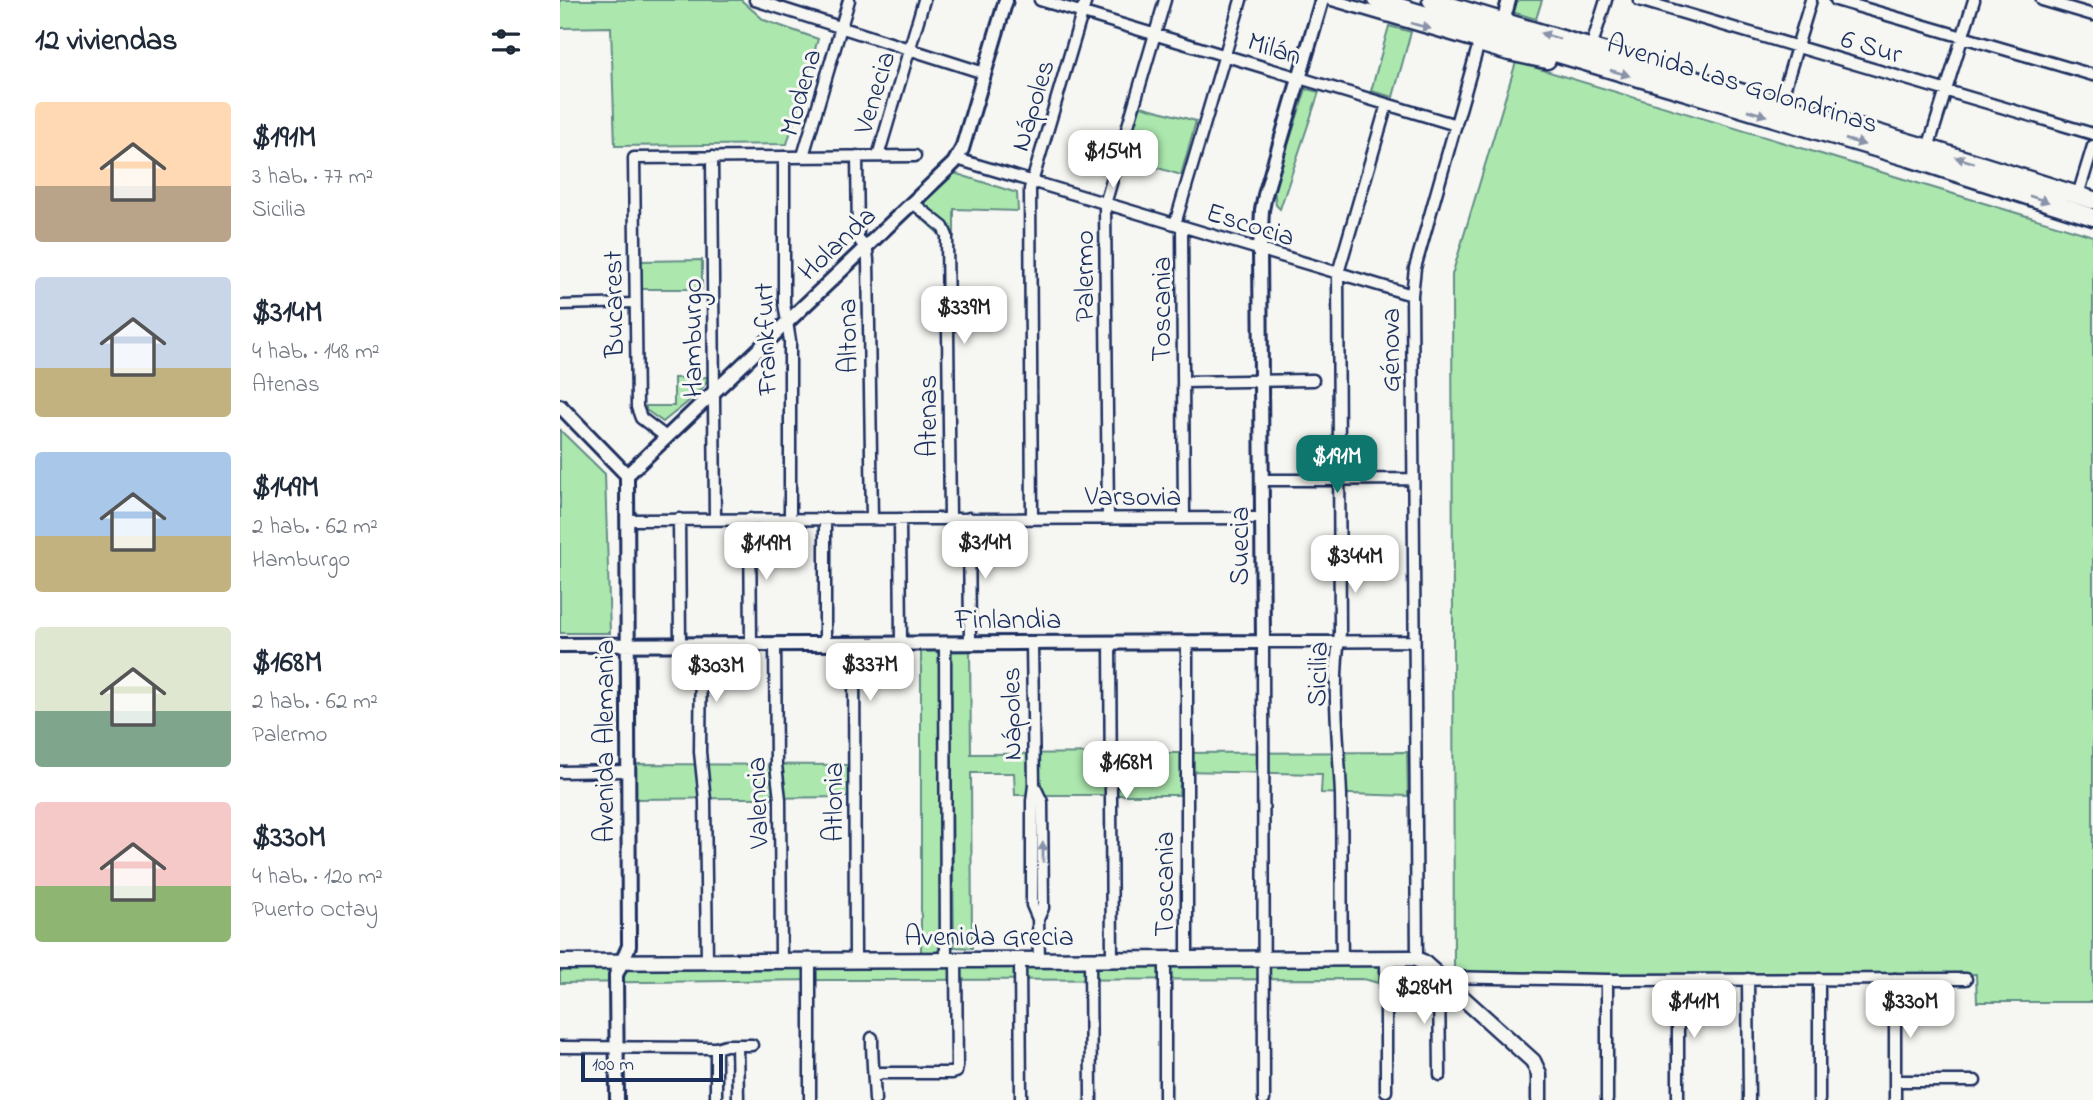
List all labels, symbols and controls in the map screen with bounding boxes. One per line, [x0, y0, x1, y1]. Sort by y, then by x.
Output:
text: 12 viviendas [35, 20, 177, 64]
street label: 6 Sur [1836, 20, 1907, 77]
one-way arrow [1411, 22, 1432, 32]
icon: filters [487, 23, 525, 61]
street label: Milán [1242, 23, 1306, 78]
street label: Avenida Las Golondrinas [1601, 25, 1883, 146]
one-way arrow [1540, 30, 1561, 40]
street label: Modena [770, 45, 834, 141]
street label: Venecia [844, 47, 908, 140]
street label: Nápoles [1001, 55, 1068, 157]
one-way arrow [1610, 68, 1631, 78]
one-way arrow [1747, 109, 1768, 119]
text: $191M [252, 117, 316, 161]
icon: home [91, 130, 175, 214]
pin: $154M [1064, 130, 1162, 190]
text: $154M [1084, 136, 1142, 169]
one-way arrow [1845, 138, 1866, 148]
one-way arrow [1955, 154, 1976, 164]
text: 3 hab. · 77 m² [252, 161, 373, 194]
street label: Escocia [1201, 193, 1299, 259]
text: Sicilia [252, 194, 306, 227]
one-way arrow [2028, 194, 2049, 205]
street label: Holanda [790, 197, 887, 292]
street label: Palermo [1066, 230, 1107, 322]
street label: Bucarest [594, 250, 637, 359]
street label: Toscania [1143, 256, 1184, 362]
street label: Hamburgo [674, 278, 715, 398]
street label: Frankfurt [745, 282, 790, 397]
pin: $339M [915, 286, 1013, 346]
text: $314M [252, 292, 323, 336]
text: $339M [937, 292, 991, 325]
street label: Altona [828, 298, 871, 374]
icon: home [91, 305, 175, 389]
street label: Génova [1372, 308, 1413, 392]
text: 4 hab. · 148 m² [252, 336, 380, 369]
text: Atenas [252, 369, 320, 402]
street label: Atenas [909, 375, 950, 457]
pin: $191M [1288, 435, 1386, 495]
text: $191M [1312, 441, 1362, 474]
text: $149M [252, 467, 319, 511]
street label: Varsovia [1084, 478, 1181, 519]
icon: home [91, 480, 175, 564]
street label: Suecia [1221, 506, 1262, 586]
text: 2 hab. · 62 m² [252, 511, 378, 544]
pin: $149M [717, 522, 815, 582]
pin: $314M [936, 522, 1034, 581]
text: $314M [958, 527, 1012, 560]
text: $149M [740, 528, 792, 561]
pin: $344M [1306, 536, 1404, 595]
text: $344M [1327, 541, 1383, 574]
text: Hamburgo [252, 544, 350, 577]
street label: Finlandia [954, 601, 1061, 642]
street label: Avenida Alemania [586, 639, 627, 843]
street label: Sicilia [1298, 641, 1341, 707]
text: $168M [252, 642, 322, 686]
pin: $303M [667, 644, 765, 704]
pin: $337M [821, 644, 919, 703]
text: $337M [842, 649, 898, 682]
text: $303M [688, 650, 744, 683]
icon: home [91, 655, 175, 739]
street label: Nápoles [992, 667, 1035, 761]
text: 2 hab. · 62 m² [252, 686, 378, 719]
text: Palermo [252, 719, 327, 752]
pin: $168M [1077, 742, 1175, 801]
text: $168M [1099, 747, 1153, 780]
street label: Valencia [737, 756, 782, 851]
street label: Atlonia [815, 762, 856, 842]
text: $330M [252, 817, 326, 861]
icon: home [91, 830, 175, 914]
street label: Toscania [1146, 831, 1187, 937]
one-way arrow [1037, 840, 1049, 862]
text: 4 hab. · 120 m² [252, 861, 383, 894]
text: Puerto Octay [252, 894, 378, 927]
street label: Avenida Grecia [904, 918, 1074, 959]
pin: $284M [1375, 967, 1473, 1026]
text: $284M [1395, 972, 1453, 1005]
pin: $141M [1645, 981, 1743, 1040]
pin: $330M [1861, 981, 1959, 1040]
text: $141M [1668, 986, 1720, 1019]
text: $330M [1882, 986, 1938, 1019]
scale bar [581, 1051, 723, 1083]
text: 100 m [592, 1052, 634, 1079]

